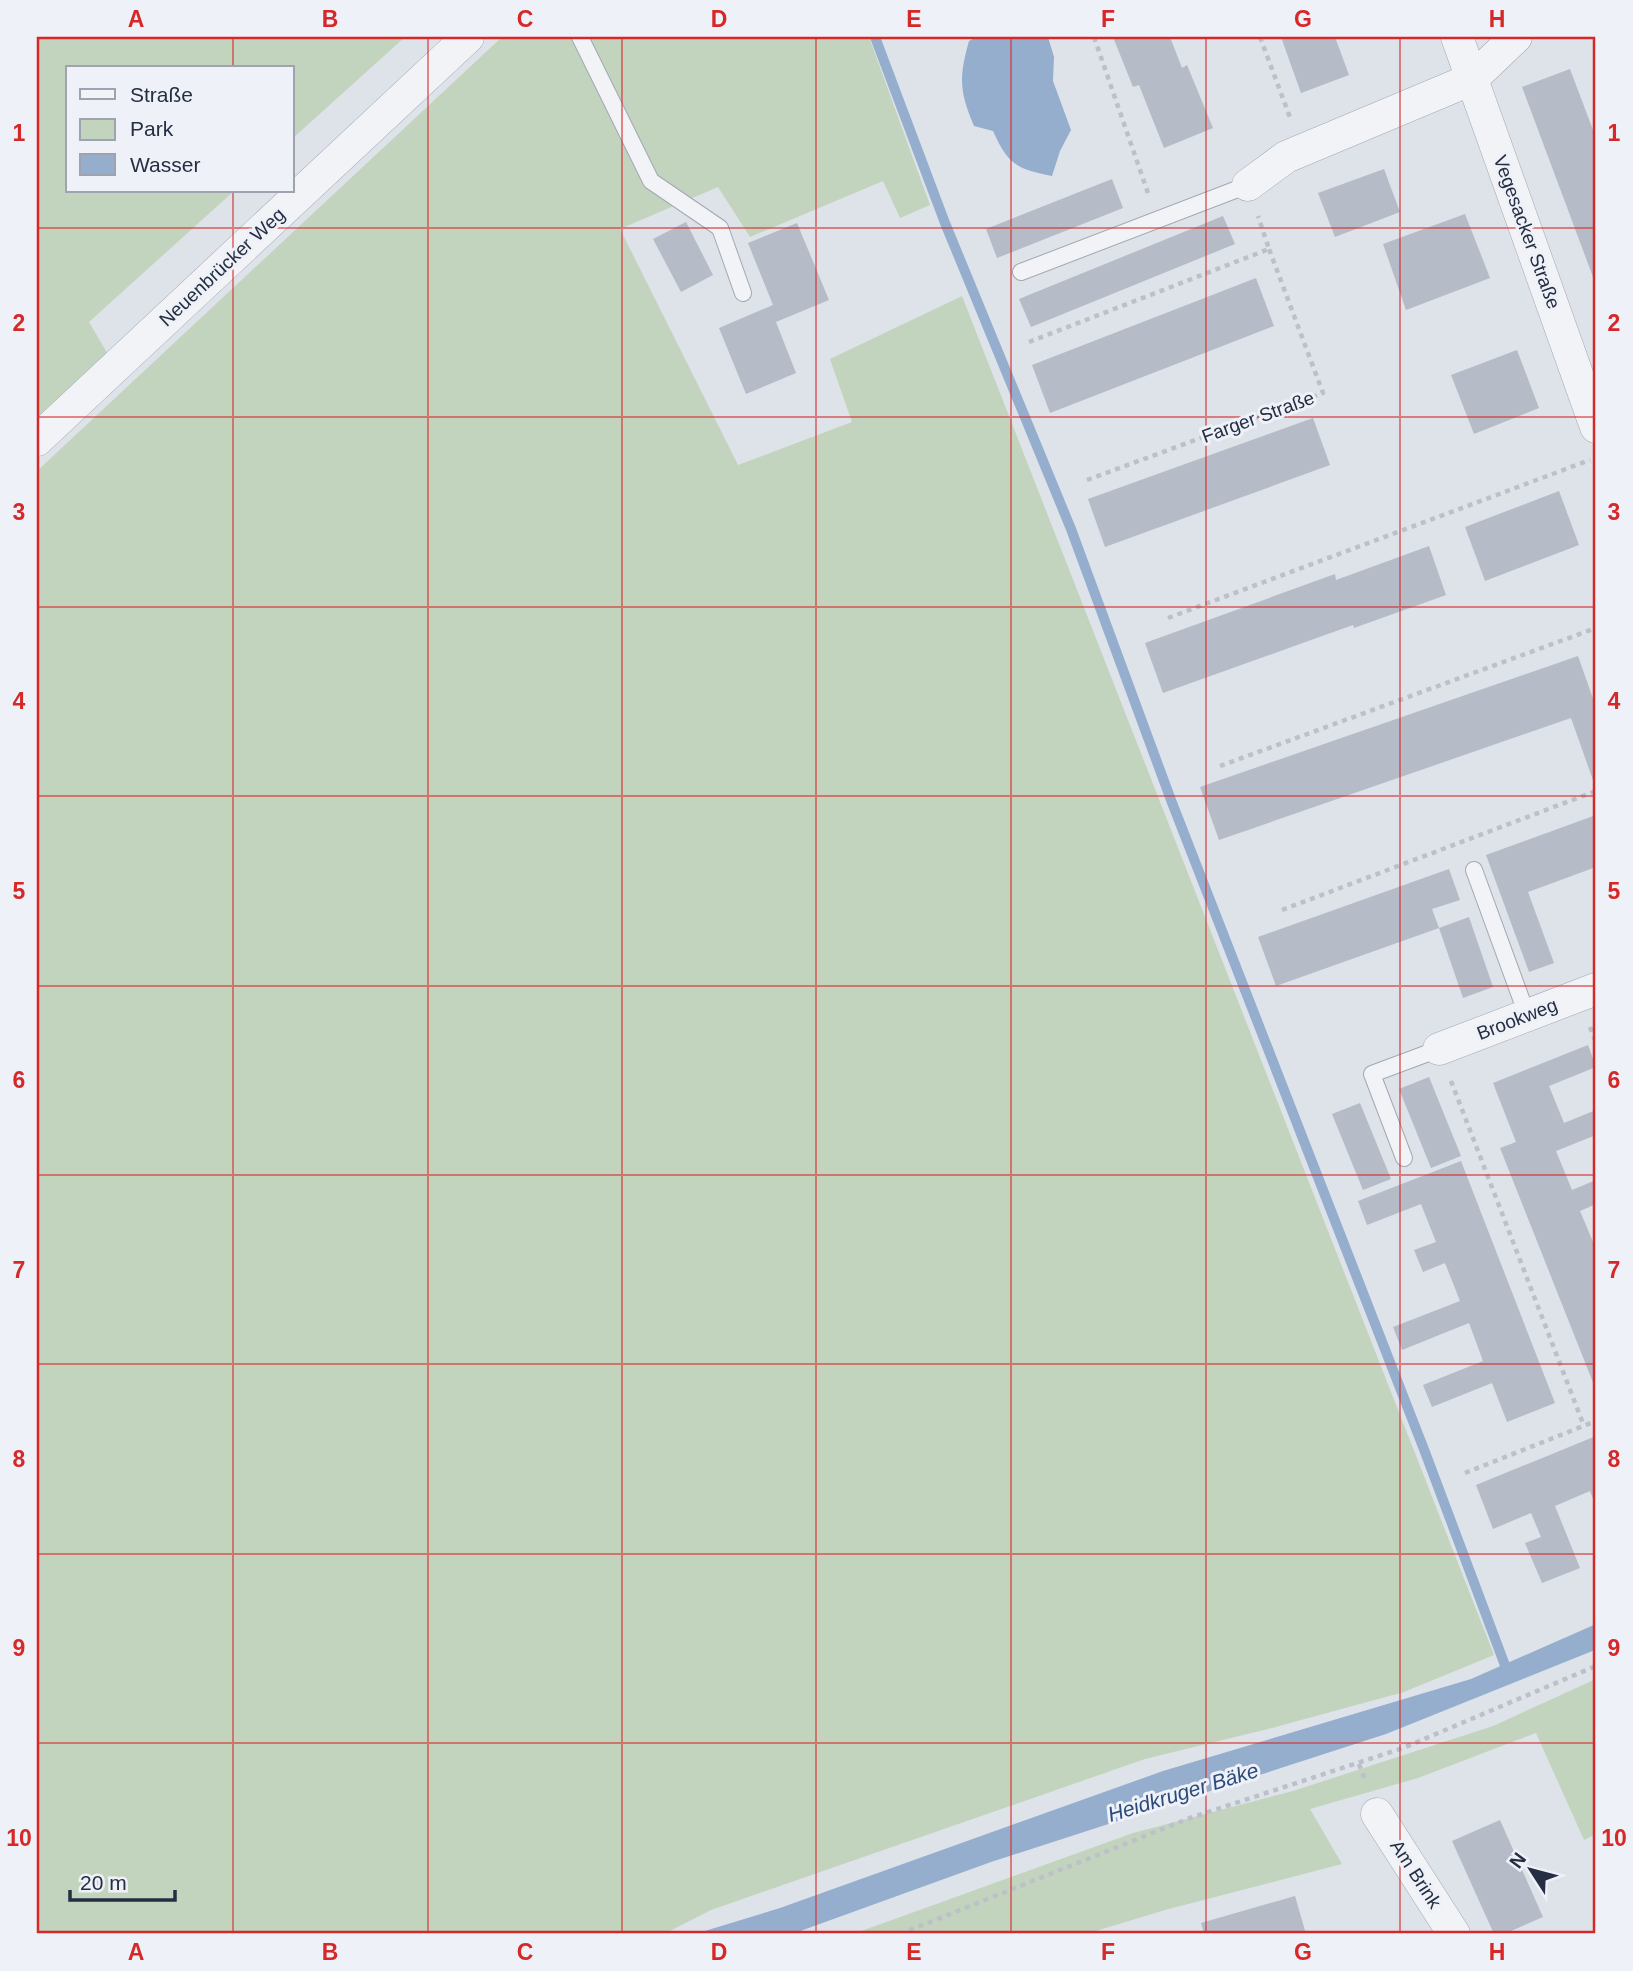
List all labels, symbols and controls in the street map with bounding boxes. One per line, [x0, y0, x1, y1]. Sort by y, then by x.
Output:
text: A [128, 6, 144, 32]
text: B [322, 6, 338, 32]
text: C [517, 6, 533, 32]
text: D [711, 6, 727, 32]
text: E [906, 6, 922, 32]
text: F [1101, 6, 1115, 32]
text: G [1294, 6, 1312, 32]
text: H [1489, 6, 1505, 32]
legend [66, 66, 294, 192]
text: Straße [130, 83, 193, 106]
text: Park [130, 117, 174, 140]
text: 1 [13, 120, 26, 146]
text: 1 [1608, 120, 1621, 146]
street label: Vegesacker Straße [1489, 152, 1565, 312]
text: Wasser [130, 153, 200, 176]
street label: Neuenbrücker Weg [155, 204, 289, 330]
text: 2 [13, 310, 25, 336]
text: 2 [1608, 310, 1620, 336]
street label: Farger Straße [1199, 387, 1317, 447]
text: 3 [13, 499, 25, 525]
text: 3 [1608, 499, 1620, 525]
text: 4 [13, 688, 26, 714]
text: 4 [1608, 688, 1621, 714]
text: 5 [13, 878, 26, 904]
text: 5 [1608, 878, 1621, 904]
street label: Brookweg [1474, 994, 1560, 1044]
text: 6 [13, 1067, 25, 1093]
text: 6 [1608, 1067, 1620, 1093]
text: 7 [13, 1257, 25, 1283]
text: 7 [1608, 1257, 1620, 1283]
text: 8 [13, 1446, 26, 1472]
text: 8 [1608, 1446, 1621, 1472]
text: 9 [13, 1635, 25, 1661]
text: 9 [1608, 1635, 1620, 1661]
water label: Heidkruger Bäke [1105, 1758, 1261, 1826]
text: 10 [6, 1825, 32, 1851]
text: 10 [1601, 1825, 1627, 1851]
north arrow [1496, 1834, 1566, 1904]
street label: Am Brink [1386, 1836, 1446, 1912]
text: N [1505, 1849, 1530, 1872]
scale bar [70, 1859, 175, 1903]
text: 20 m [80, 1871, 127, 1894]
text: A [128, 1939, 144, 1965]
text: B [322, 1939, 338, 1965]
text: C [517, 1939, 533, 1965]
text: D [711, 1939, 727, 1965]
text: E [906, 1939, 922, 1965]
text: F [1101, 1939, 1115, 1965]
text: G [1294, 1939, 1312, 1965]
text: H [1489, 1939, 1505, 1965]

